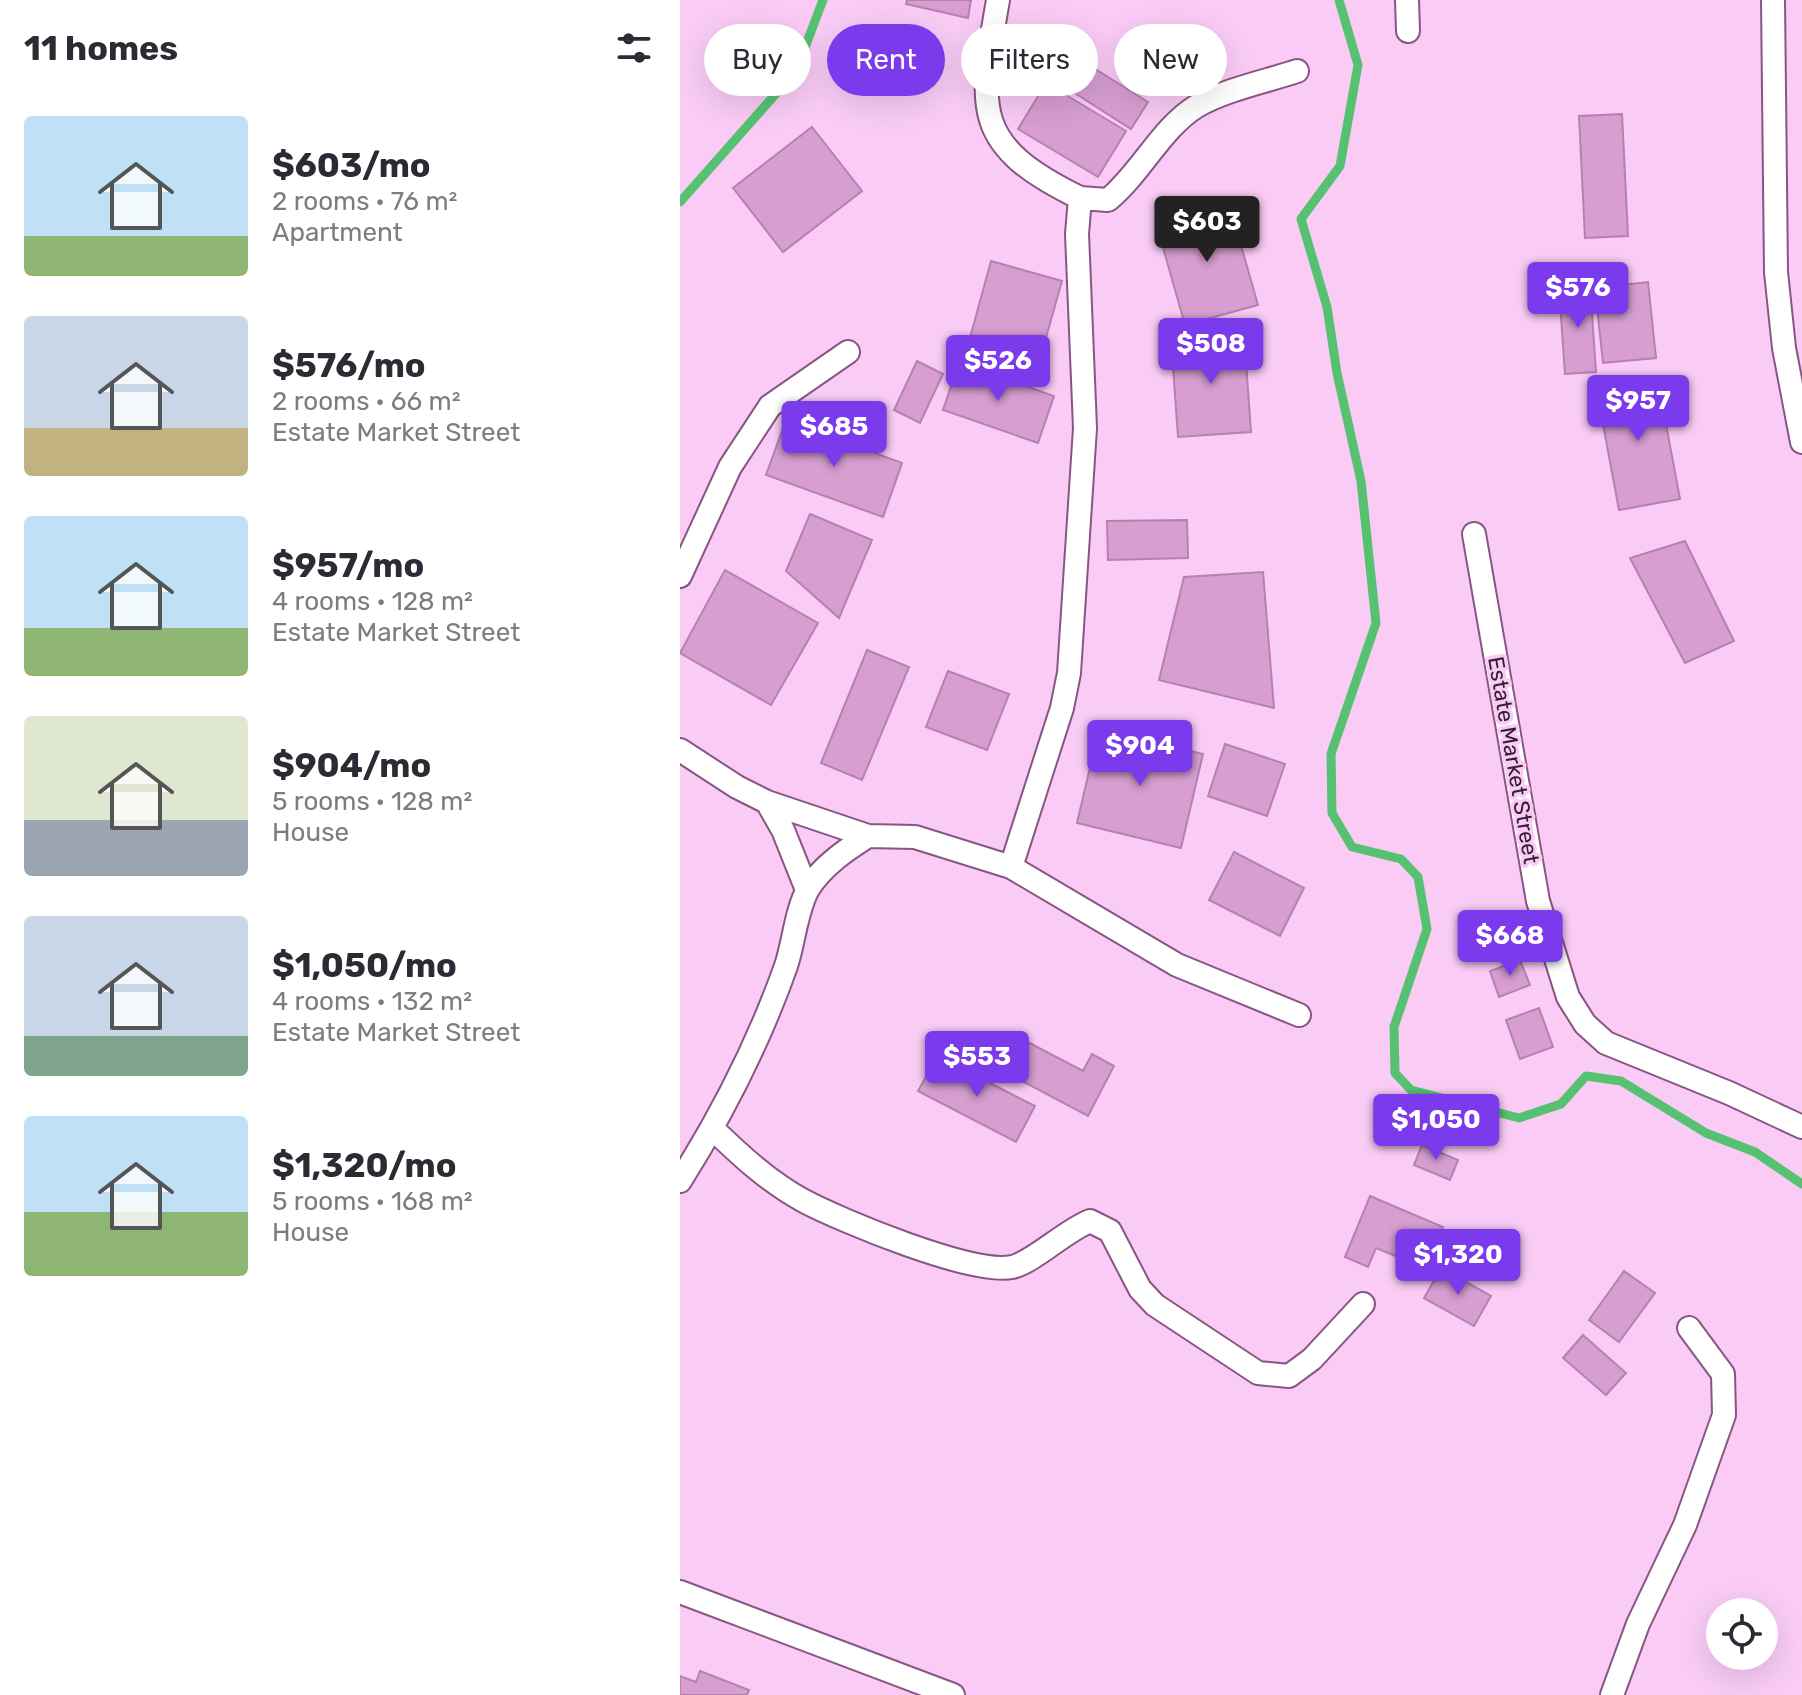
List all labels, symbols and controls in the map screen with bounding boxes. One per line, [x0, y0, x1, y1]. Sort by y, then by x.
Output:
chip: Buy [704, 24, 811, 96]
chip: Rent [827, 24, 945, 96]
chip: Filters [961, 24, 1098, 96]
chip: New [1114, 24, 1227, 96]
icon: filters [612, 26, 656, 70]
text: 11 homes [24, 28, 178, 69]
text: $603/mo [272, 145, 431, 186]
icon: home [88, 148, 184, 244]
text: 2 rooms · 76 m² [272, 186, 457, 217]
pin: $603 [1160, 196, 1254, 264]
text: $603 [1172, 206, 1242, 237]
text: Apartment [272, 217, 403, 248]
pin: $576 [1531, 262, 1625, 330]
text: $576 [1545, 272, 1611, 303]
pin: $508 [1164, 318, 1258, 386]
text: $508 [1176, 328, 1246, 359]
pin: $526 [951, 335, 1045, 403]
text: $576/mo [272, 345, 426, 386]
text: $526 [964, 345, 1032, 376]
icon: home [88, 348, 184, 444]
pin: $957 [1591, 375, 1685, 443]
text: $957 [1605, 385, 1671, 416]
text: 2 rooms · 66 m² [272, 386, 461, 417]
pin: $685 [787, 401, 881, 469]
text: $685 [800, 411, 868, 442]
text: Estate Market Street [272, 417, 520, 448]
text: $957/mo [272, 545, 424, 586]
icon: home [88, 548, 184, 644]
text: 4 rooms · 128 m² [272, 586, 473, 617]
text: Estate Market Street [272, 617, 520, 648]
street label: Estate Market Street [1482, 654, 1545, 866]
pin: $904 [1093, 720, 1187, 788]
text: $904 [1105, 730, 1175, 761]
text: $904/mo [272, 745, 431, 786]
icon: home [88, 748, 184, 844]
text: 5 rooms · 128 m² [272, 786, 472, 817]
text: House [272, 817, 349, 848]
pin: $668 [1463, 910, 1557, 978]
text: $668 [1476, 920, 1544, 951]
text: $1,050/mo [272, 945, 457, 986]
icon: home [88, 948, 184, 1044]
text: 4 rooms · 132 m² [272, 986, 472, 1017]
text: Estate Market Street [272, 1017, 520, 1048]
pin: $553 [930, 1031, 1024, 1099]
text: $553 [943, 1041, 1011, 1072]
pin: $1,050 [1371, 1094, 1501, 1162]
text: $1,050 [1391, 1104, 1481, 1135]
text: $1,320/mo [272, 1145, 456, 1186]
icon: home [88, 1148, 184, 1244]
text: 5 rooms · 168 m² [272, 1186, 473, 1217]
text: House [272, 1217, 349, 1248]
pin: $1,320 [1393, 1229, 1523, 1297]
text: $1,320 [1413, 1239, 1503, 1270]
map controls [1706, 1598, 1778, 1670]
button: locate [1706, 1598, 1778, 1670]

